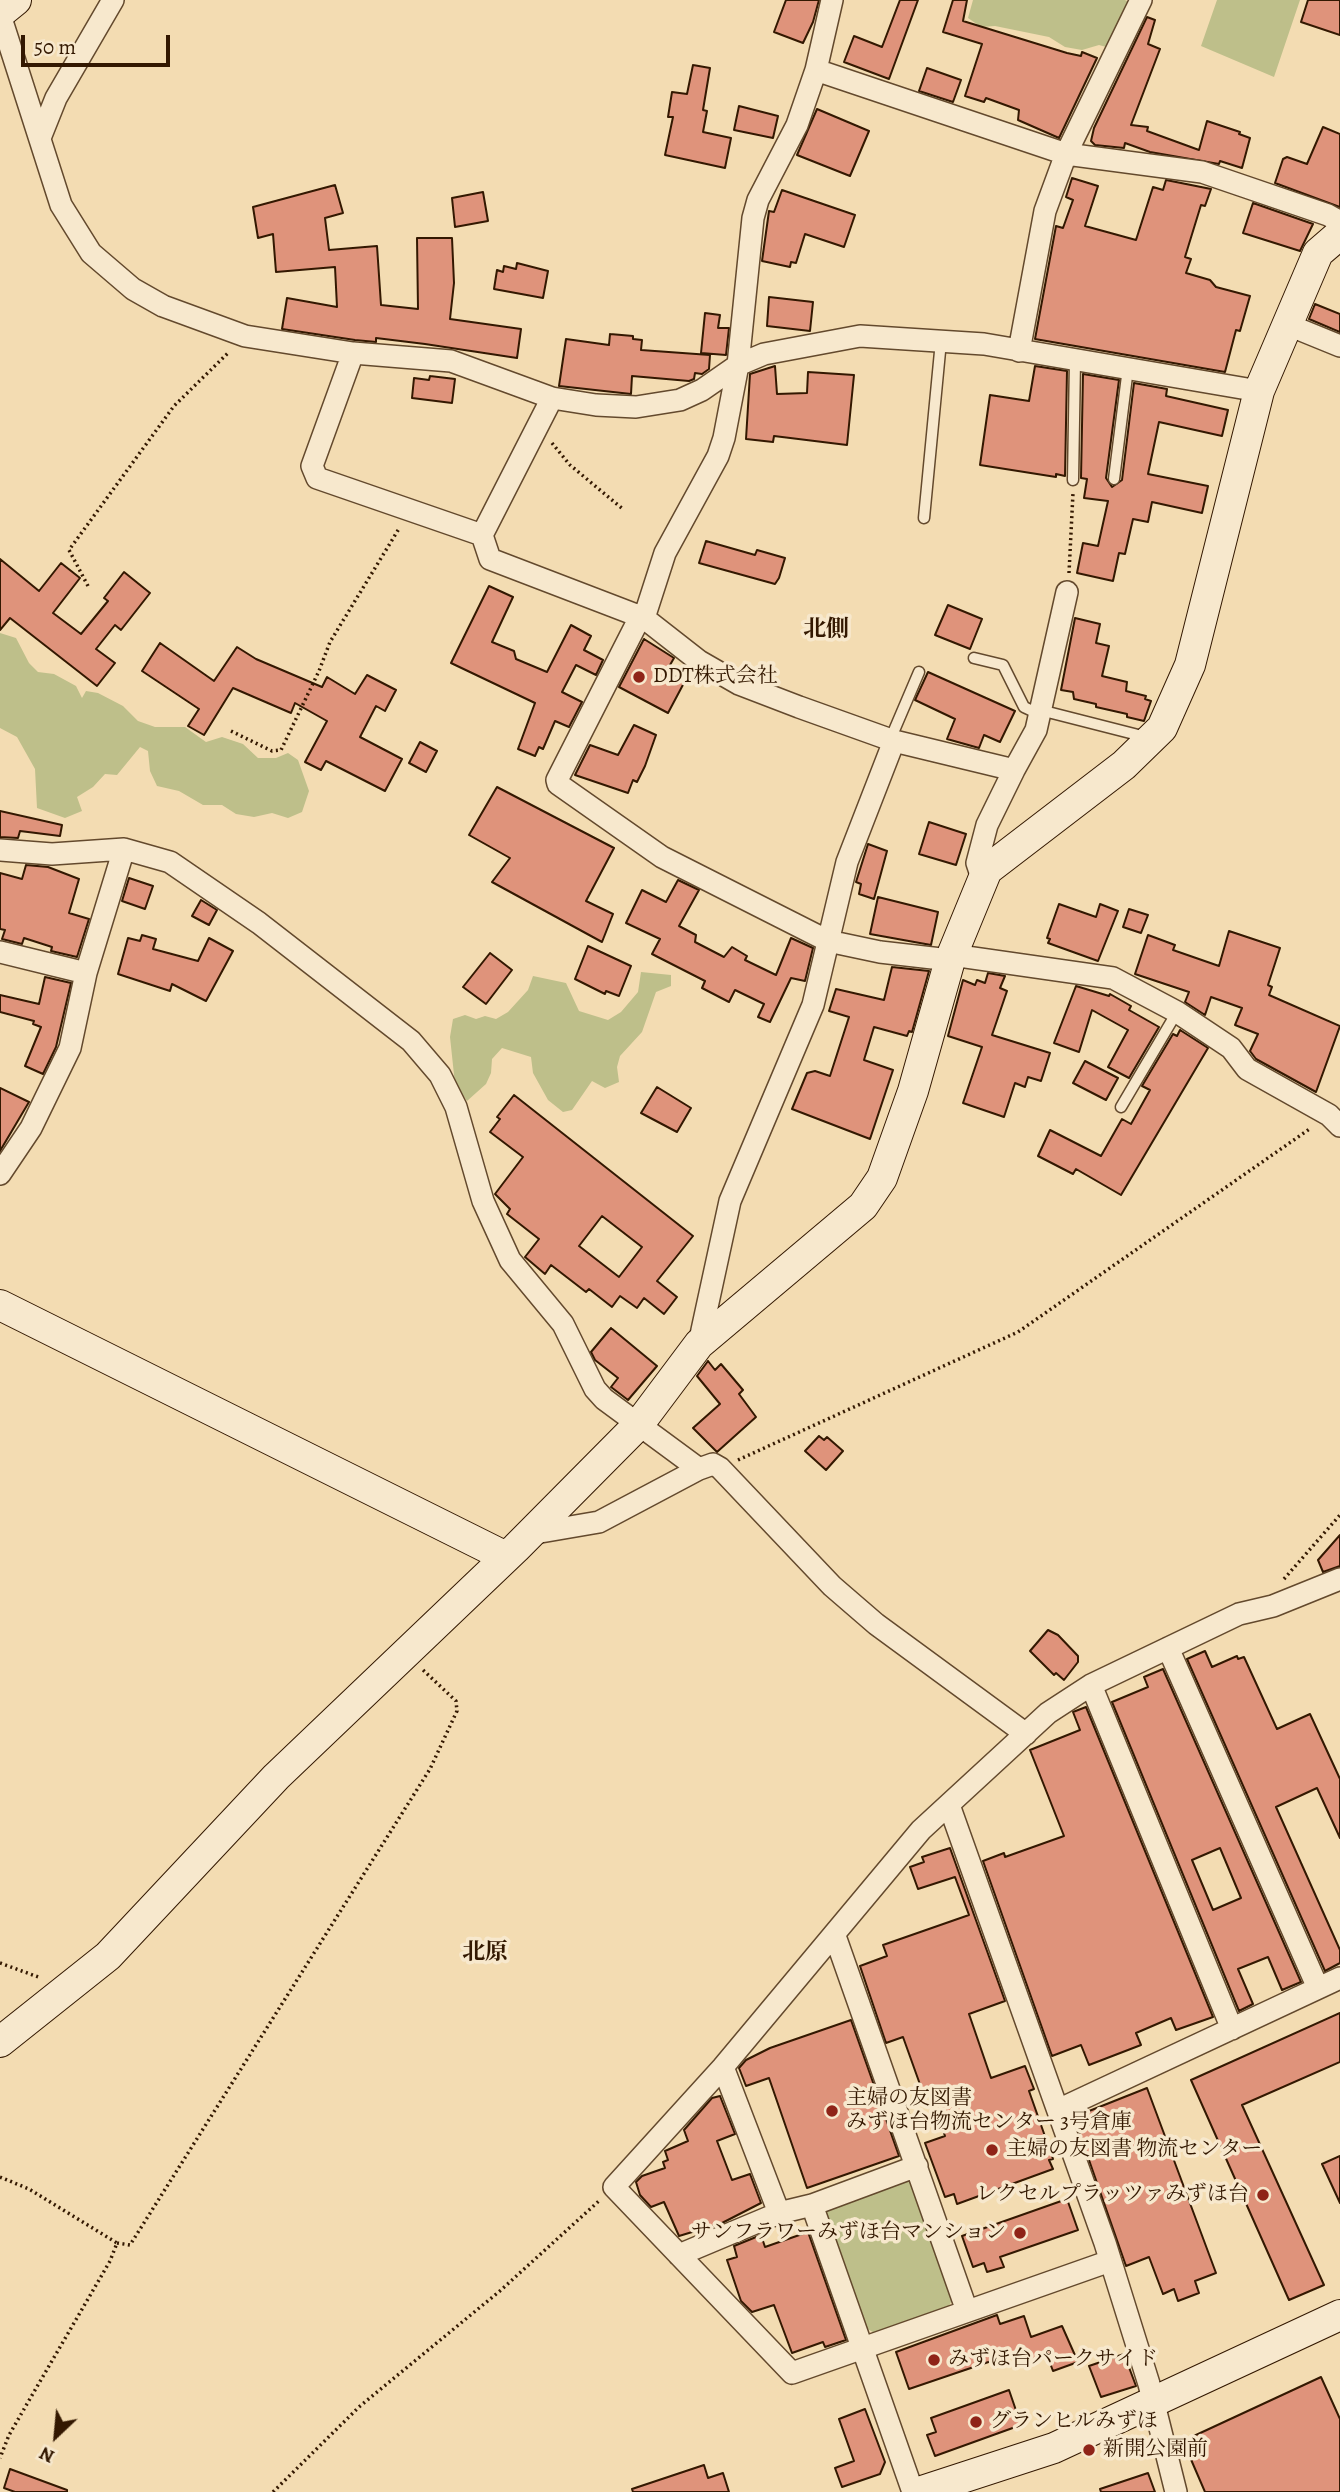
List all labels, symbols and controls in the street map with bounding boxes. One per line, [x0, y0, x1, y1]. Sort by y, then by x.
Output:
scale bar [24, 21, 173, 65]
text: 50 m [34, 33, 76, 61]
district label: 北側 [803, 616, 849, 644]
place label: DDT株式会社 [653, 664, 778, 690]
marker: DDT株式会社 [631, 669, 647, 685]
district label: 北原 [462, 1939, 508, 1967]
place label: 主婦の友図書 みずほ台物流センター 3号倉庫 [846, 2086, 1132, 2136]
marker: 主婦の友図書 みずほ台物流センター 3号倉庫 [824, 2103, 840, 2119]
place label: 主婦の友図書 物流センター [1006, 2137, 1262, 2163]
marker: 主婦の友図書 物流センター [984, 2142, 1000, 2158]
place label: レクセルプラッツァみずほ台 [976, 2182, 1249, 2208]
marker: レクセルプラッツァみずほ台 [1255, 2187, 1271, 2203]
place label: サンフラワーみずほ台マンション [691, 2220, 1006, 2246]
marker: サンフラワーみずほ台マンション [1012, 2225, 1028, 2241]
place label: みずほ台パークサイド [948, 2347, 1158, 2373]
marker: みずほ台パークサイド [926, 2352, 942, 2368]
north arrow [21, 2401, 91, 2471]
place label: グランヒルみずほ [990, 2409, 1158, 2435]
marker: グランヒルみずほ [968, 2414, 984, 2430]
place label: 新開公園前 [1103, 2437, 1208, 2463]
text: N [35, 2440, 59, 2470]
marker: 新開公園前 [1081, 2442, 1097, 2458]

